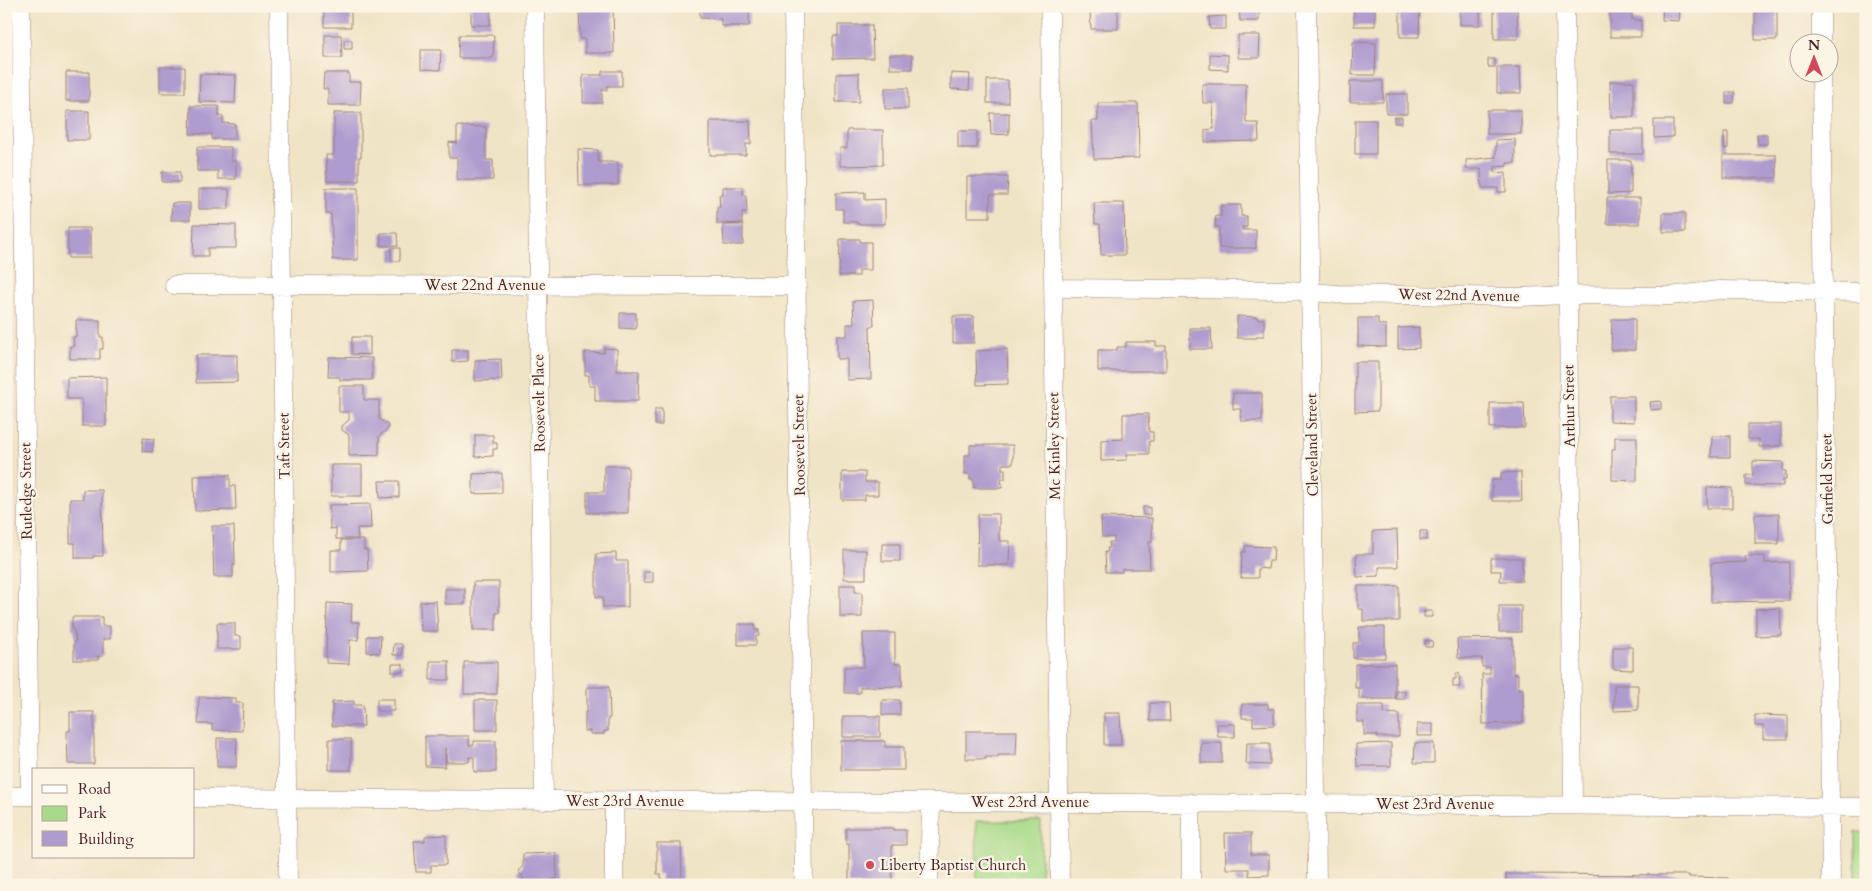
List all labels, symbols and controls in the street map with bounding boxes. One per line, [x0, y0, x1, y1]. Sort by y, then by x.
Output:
north arrow [1790, 32, 1840, 82]
text: N [1808, 36, 1820, 55]
street label: West 22nd Avenue [423, 275, 546, 295]
street label: West 22nd Avenue [1397, 284, 1520, 306]
street label: Roosevelt Place [528, 354, 550, 452]
street label: Arthur Street [1558, 364, 1580, 448]
street label: Mc Kinley Street [1043, 392, 1065, 500]
street label: Cleveland Street [1301, 393, 1323, 497]
street label: Roosevelt Street [788, 394, 810, 496]
street label: Taft Street [273, 412, 295, 480]
street label: Garfield Street [1816, 433, 1838, 525]
street label: Rutledge Street [15, 442, 37, 540]
legend [32, 768, 195, 858]
text: Road [78, 779, 111, 799]
street label: West 23rd Avenue [565, 791, 685, 811]
street label: West 23rd Avenue [970, 792, 1090, 812]
street label: West 23rd Avenue [1375, 794, 1495, 814]
text: Park [78, 803, 107, 823]
text: Building [78, 829, 134, 849]
place label: Liberty Baptist Church [880, 855, 1027, 875]
marker: Liberty Baptist Church [864, 859, 876, 871]

